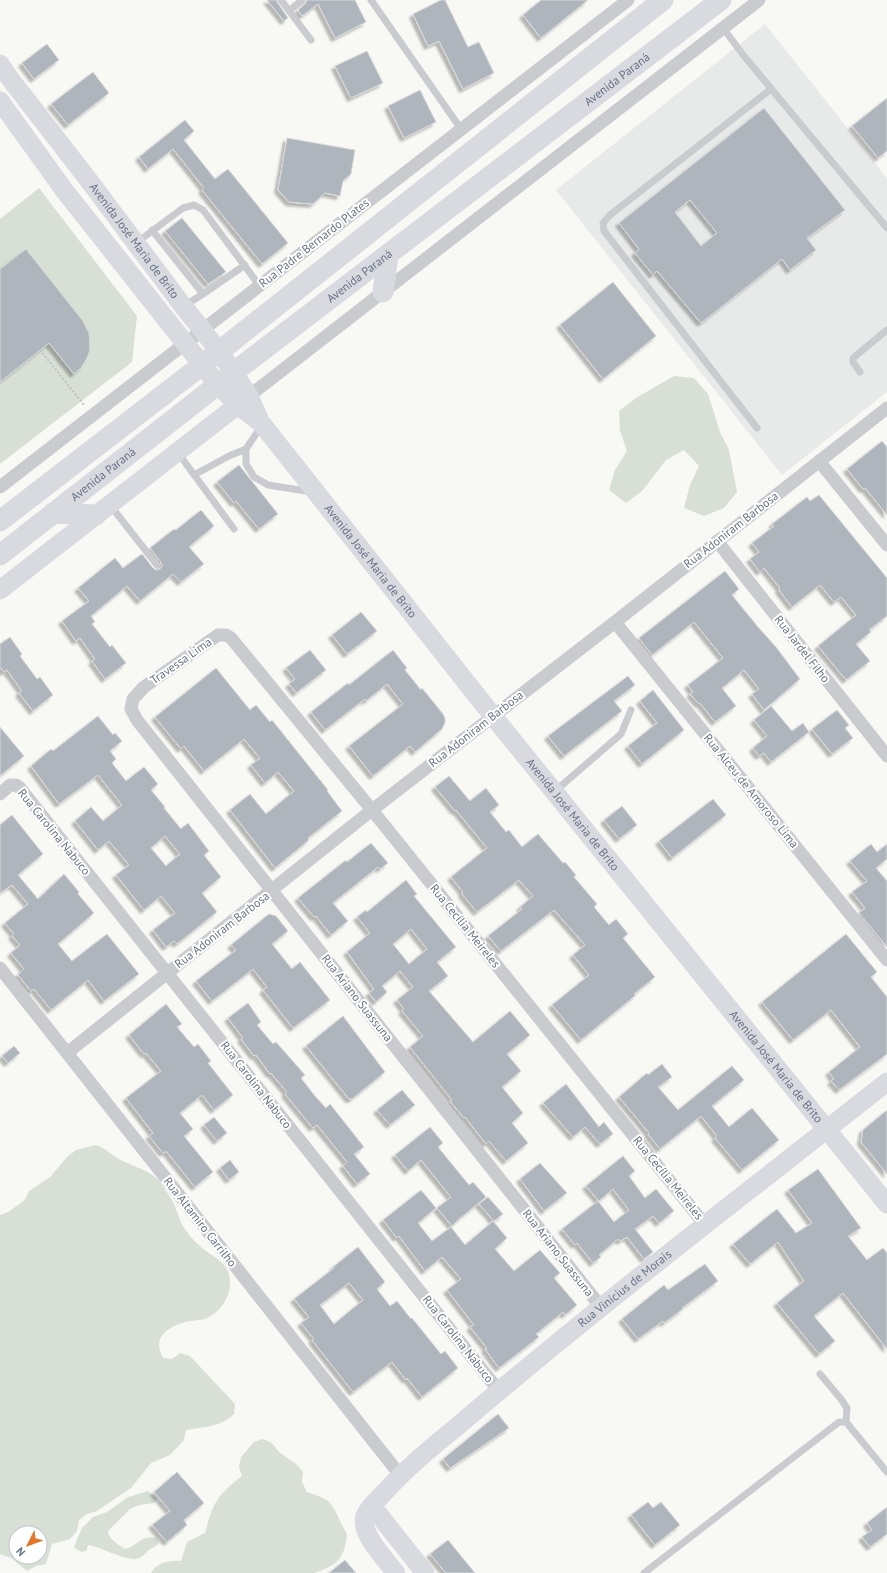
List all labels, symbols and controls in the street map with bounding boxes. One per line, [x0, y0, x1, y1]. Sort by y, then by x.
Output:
street label: Avenida Paraná [581, 49, 653, 109]
street label: Avenida José Maria de Brito [86, 180, 183, 301]
street label: Rua Padre Bernardo Plates [256, 195, 372, 290]
street label: Avenida Paraná [323, 246, 395, 306]
street label: Avenida Paraná [67, 444, 139, 504]
street label: Rua Adoniram Barbosa [680, 488, 781, 571]
street label: Avenida José Maria de Brito [321, 501, 420, 621]
street label: Rua Jardel Filho [771, 612, 833, 685]
street label: Travessa Lima [147, 634, 214, 687]
street label: Rua Adoniram Barbosa [425, 687, 526, 770]
street label: Rua Alceu de Amoroso Lima [701, 731, 802, 851]
street label: Avenida José Maria de Brito [523, 755, 623, 874]
street label: Rua Carolina Nabuco [15, 785, 94, 878]
street label: Rua Cecília Meireles [427, 881, 504, 971]
street label: Rua Adoniram Barbosa [171, 888, 272, 971]
street label: Rua Ariano Suassuna [319, 951, 396, 1044]
street label: Avenida José Maria de Brito [727, 1007, 826, 1126]
street label: Rua Carolina Nabuco [218, 1038, 295, 1131]
street label: Rua Cecília Meireles [630, 1133, 707, 1223]
street label: Rua Altamiro Carrilho [161, 1174, 240, 1270]
street label: Rua Ariano Suassuna [520, 1206, 597, 1299]
street label: Rua Vinícius de Morais [575, 1246, 674, 1330]
street label: Rua Carolina Nabuco [420, 1292, 497, 1385]
north arrow [8, 1525, 48, 1565]
text: N [13, 1544, 28, 1559]

